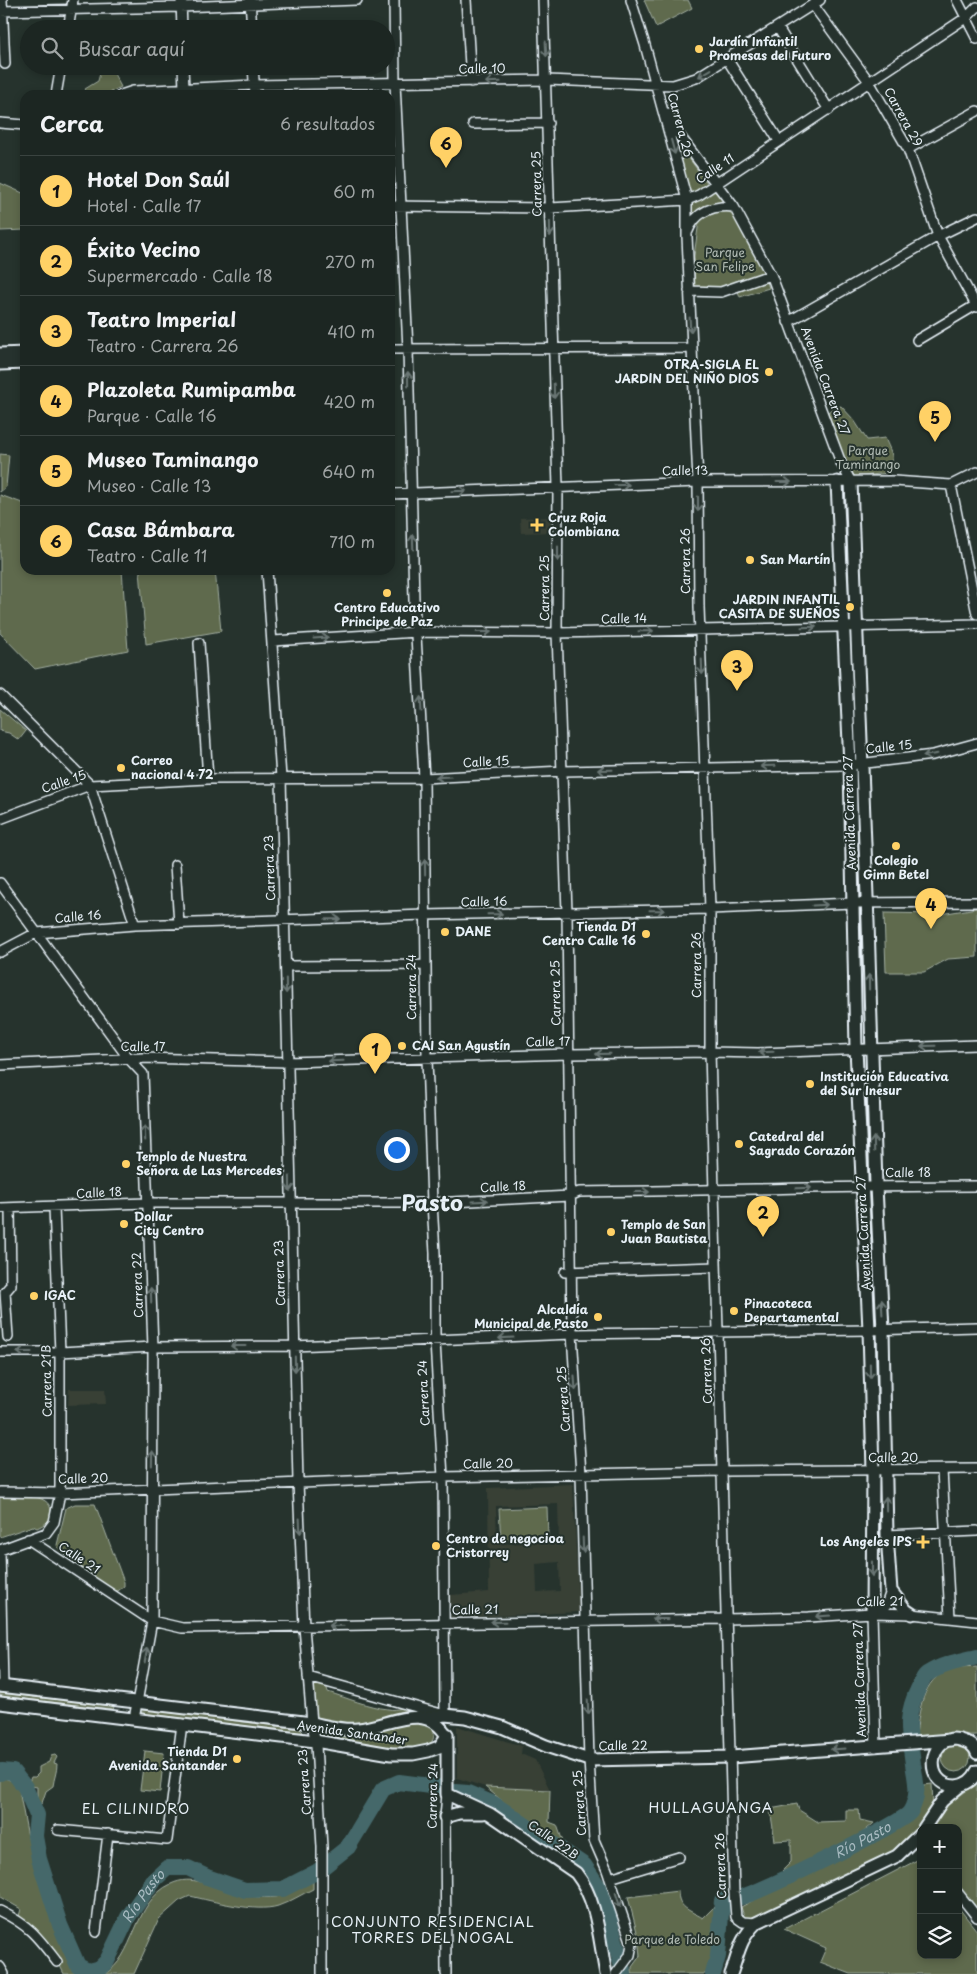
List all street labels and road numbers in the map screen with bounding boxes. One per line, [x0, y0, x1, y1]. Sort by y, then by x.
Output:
street label: Calle 10 [458, 59, 506, 77]
street label: Carrera 29 [880, 84, 928, 149]
street label: Carrera 26 [664, 91, 698, 159]
street label: Calle 11 [692, 149, 737, 188]
street label: Carrera 25 [526, 151, 546, 217]
street label: Avenida Carrera 27 [797, 324, 855, 438]
street label: Calle 13 [662, 461, 708, 479]
street label: Carrera 26 [676, 528, 694, 594]
street label: Carrera 25 [535, 555, 553, 621]
street label: Calle 14 [601, 609, 647, 627]
street label: Calle 15 [865, 735, 913, 757]
street label: Calle 15 [462, 751, 510, 771]
street label: Avenida Carrera 27 [838, 755, 860, 871]
street label: Calle 15 [39, 765, 89, 797]
street label: Carrera 23 [259, 835, 279, 901]
street label: Calle 16 [460, 892, 508, 910]
street label: Calle 16 [54, 905, 102, 927]
street label: Carrera 26 [687, 932, 705, 998]
street label: Carrera 24 [402, 954, 420, 1020]
street label: Carrera 25 [545, 960, 565, 1026]
street label: Calle 17 [525, 1032, 571, 1050]
street label: Calle 17 [121, 1037, 166, 1055]
street label: Calle 18 [885, 1163, 931, 1181]
street label: Avenida Carrera 27 [851, 1175, 875, 1291]
street label: Calle 18 [480, 1176, 526, 1196]
street label: Calle 18 [76, 1182, 122, 1202]
street label: Carrera 23 [269, 1240, 289, 1306]
street label: Carrera 22 [127, 1252, 147, 1318]
street label: Carrera 26 [696, 1338, 716, 1404]
street label: Carrera 21B [36, 1345, 56, 1417]
street label: Carrera 24 [412, 1360, 434, 1426]
street label: Carrera 25 [552, 1366, 574, 1433]
street label: Calle 20 [868, 1448, 918, 1466]
street label: Calle 20 [463, 1454, 513, 1472]
street label: Calle 20 [58, 1468, 109, 1488]
street label: Calle 21 [55, 1537, 104, 1577]
street label: Calle 21 [857, 1592, 903, 1610]
street label: Calle 21 [451, 1600, 499, 1618]
street label: Avenida Carrera 27 [848, 1622, 870, 1738]
street label: Avenida Santander [296, 1715, 409, 1749]
street label: Calle 22 [598, 1736, 648, 1754]
street label: Carrera 23 [293, 1748, 315, 1816]
street label: Carrera 24 [422, 1763, 442, 1829]
street label: Carrera 25 [568, 1770, 590, 1837]
street label: Calle 22B [525, 1815, 583, 1863]
street label: Carrera 26 [710, 1833, 730, 1899]

